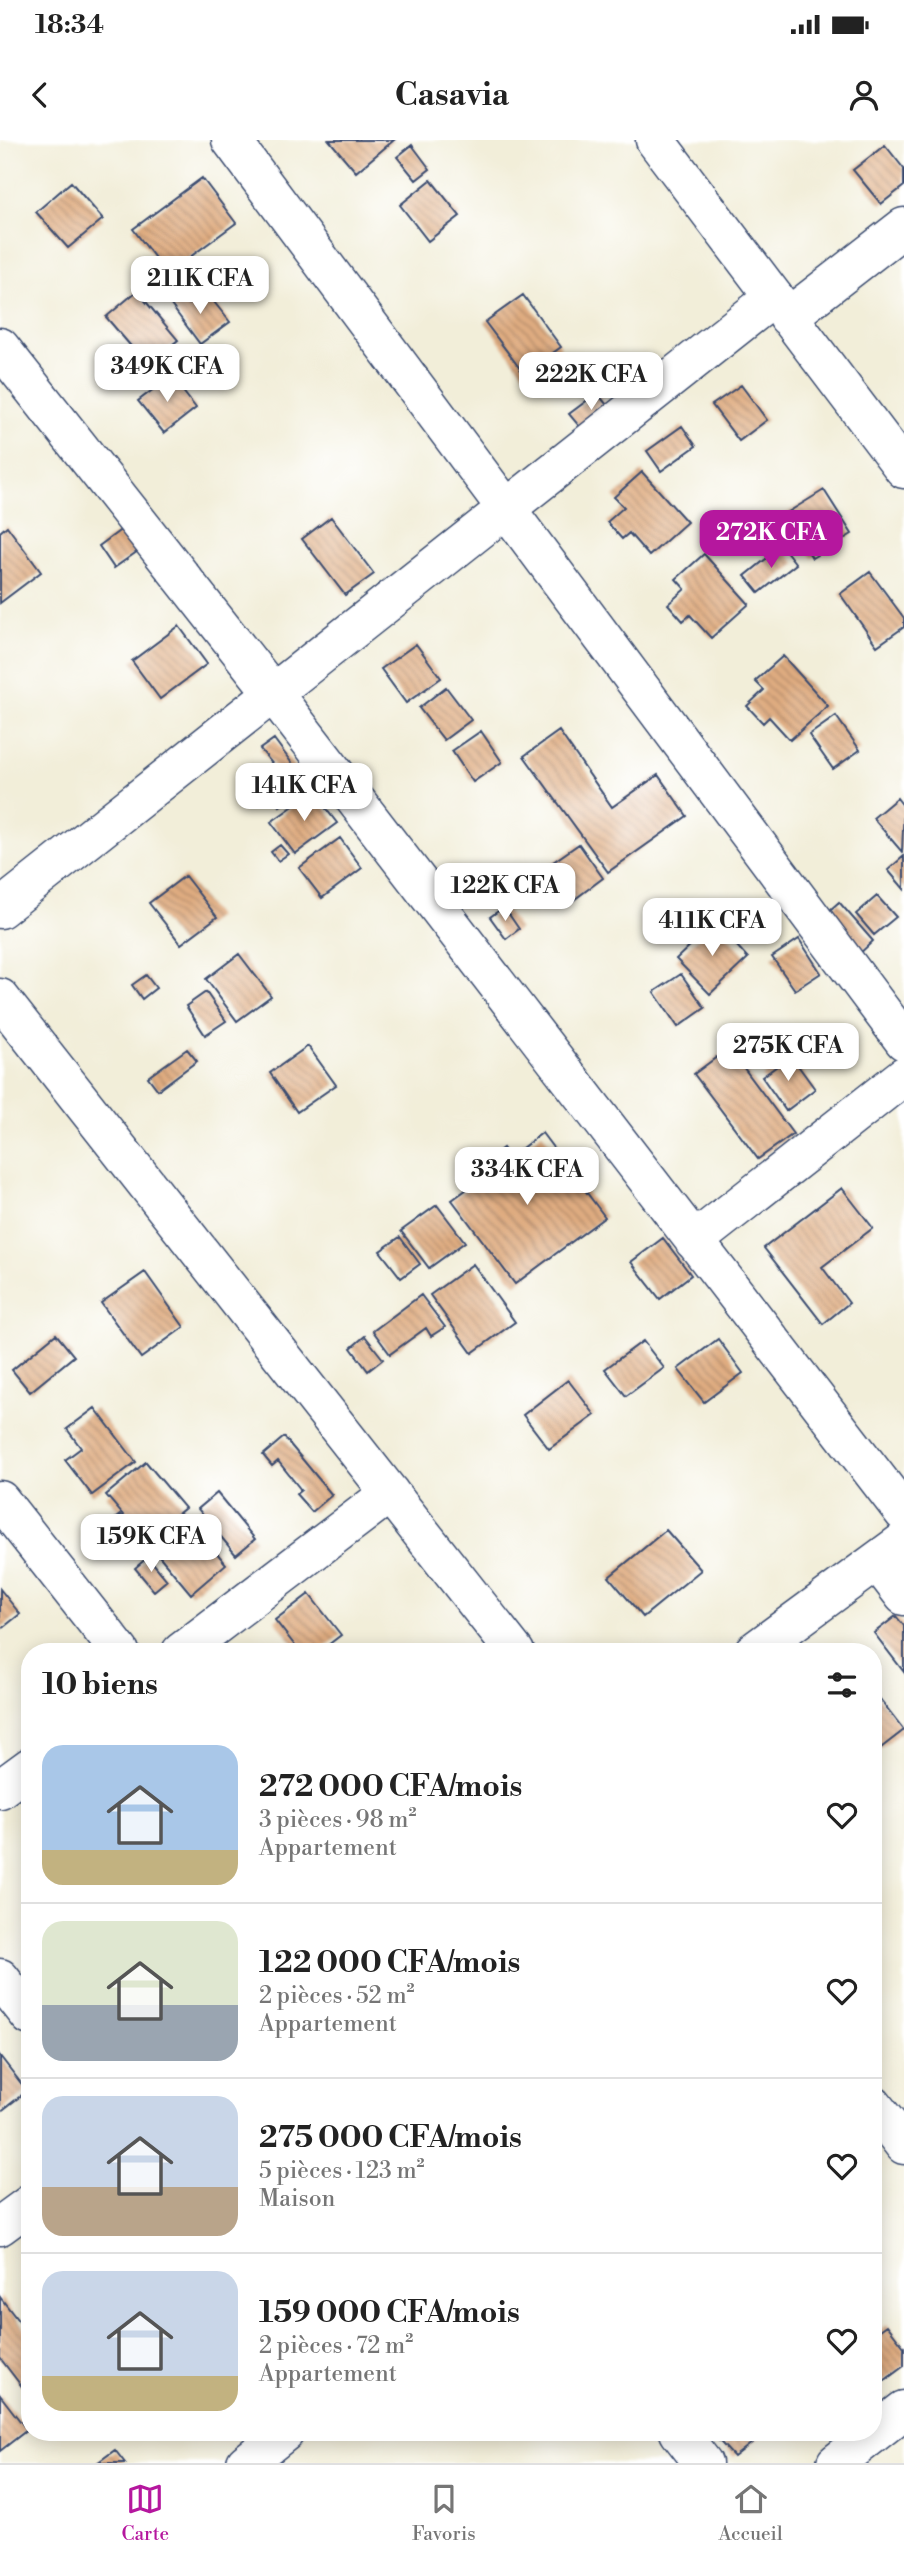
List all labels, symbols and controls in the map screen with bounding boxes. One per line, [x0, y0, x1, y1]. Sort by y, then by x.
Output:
text: 18:34 [35, 9, 104, 41]
text: Casavia [395, 75, 509, 115]
icon: back [21, 76, 59, 114]
icon: person [845, 76, 883, 114]
pin: 211K CFA [128, 256, 272, 316]
text: 211K CFA [147, 265, 253, 293]
pin: 349K CFA [95, 344, 239, 404]
pin: 222K CFA [519, 352, 663, 412]
text: 349K CFA [111, 353, 224, 381]
text: 222K CFA [535, 361, 647, 389]
pin: 272K CFA [699, 510, 843, 570]
text: 272K CFA [716, 519, 826, 547]
pin: 141K CFA [232, 764, 376, 823]
text: 141K CFA [251, 772, 357, 800]
pin: 122K CFA [433, 864, 577, 923]
text: 122K CFA [450, 872, 560, 900]
pin: 411K CFA [640, 898, 784, 958]
text: 411K CFA [659, 907, 765, 935]
pin: 275K CFA [716, 1024, 860, 1083]
text: 275K CFA [733, 1032, 843, 1060]
pin: 334K CFA [455, 1147, 599, 1207]
text: 334K CFA [471, 1156, 583, 1184]
pin: 159K CFA [79, 1514, 223, 1574]
text: 159K CFA [97, 1523, 205, 1551]
text: 10 biens [42, 1666, 158, 1704]
icon: filters [823, 1666, 861, 1704]
text: 272 000 CFA/mois [259, 1768, 522, 1806]
icon: home [98, 1773, 182, 1857]
icon: heart [823, 1796, 861, 1834]
text: 3 pièces · 98 m² [259, 1806, 417, 1834]
text: Appartement [259, 1834, 397, 1862]
text: 122 000 CFA/mois [259, 1944, 520, 1982]
icon: home [98, 1949, 182, 2033]
icon: heart [823, 1972, 861, 2010]
text: 2 pièces · 52 m² [259, 1982, 415, 2010]
text: Appartement [259, 2010, 397, 2038]
text: 275 000 CFA/mois [259, 2119, 522, 2157]
icon: home [98, 2124, 182, 2208]
icon: heart [823, 2147, 861, 2185]
text: 5 pièces · 123 m² [259, 2157, 425, 2185]
text: Maison [259, 2185, 335, 2213]
text: 159 000 CFA/mois [259, 2294, 520, 2332]
icon: home [98, 2299, 182, 2383]
icon: heart [823, 2322, 861, 2360]
text: 2 pièces · 72 m² [259, 2332, 413, 2360]
text: Appartement [259, 2360, 397, 2388]
tab: Carte [121, 2480, 169, 2546]
tab: Favoris [412, 2480, 476, 2546]
tab: Accueil [719, 2480, 783, 2546]

